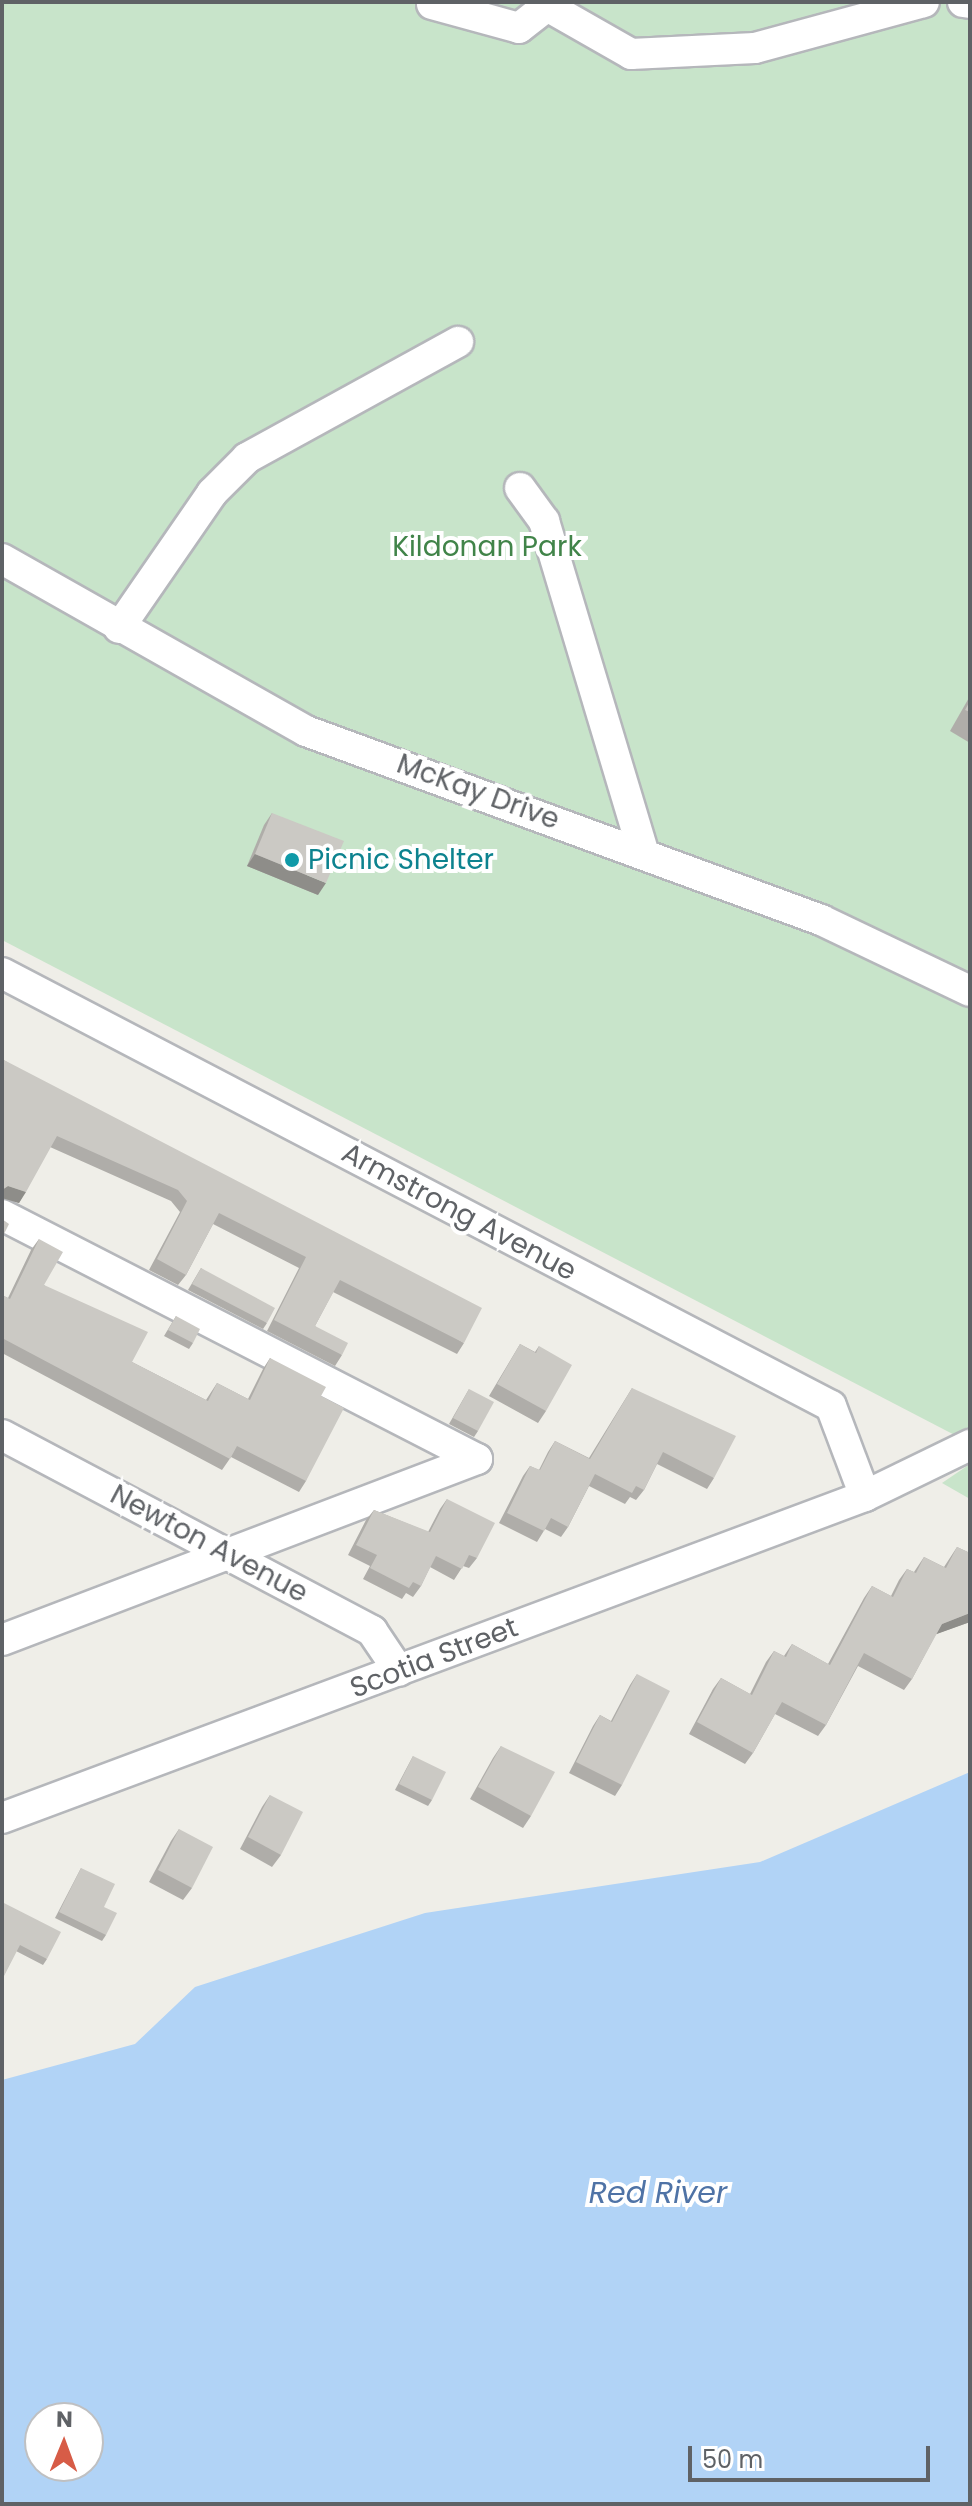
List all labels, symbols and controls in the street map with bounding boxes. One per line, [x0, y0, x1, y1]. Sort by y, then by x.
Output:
park label: Kildonan Park [392, 530, 582, 564]
street label: McKay Drive [392, 747, 564, 837]
place label: Picnic Shelter [308, 843, 494, 877]
marker: Picnic Shelter [283, 851, 301, 869]
street label: Armstrong Avenue [336, 1136, 582, 1288]
street label: Newton Avenue [105, 1478, 313, 1610]
street label: Scotia Street [345, 1611, 523, 1705]
water label: Red River [589, 2175, 727, 2211]
north arrow [24, 2402, 104, 2482]
text: N [56, 2404, 73, 2435]
scale bar [692, 2430, 934, 2480]
text: 50 m [702, 2443, 763, 2476]

